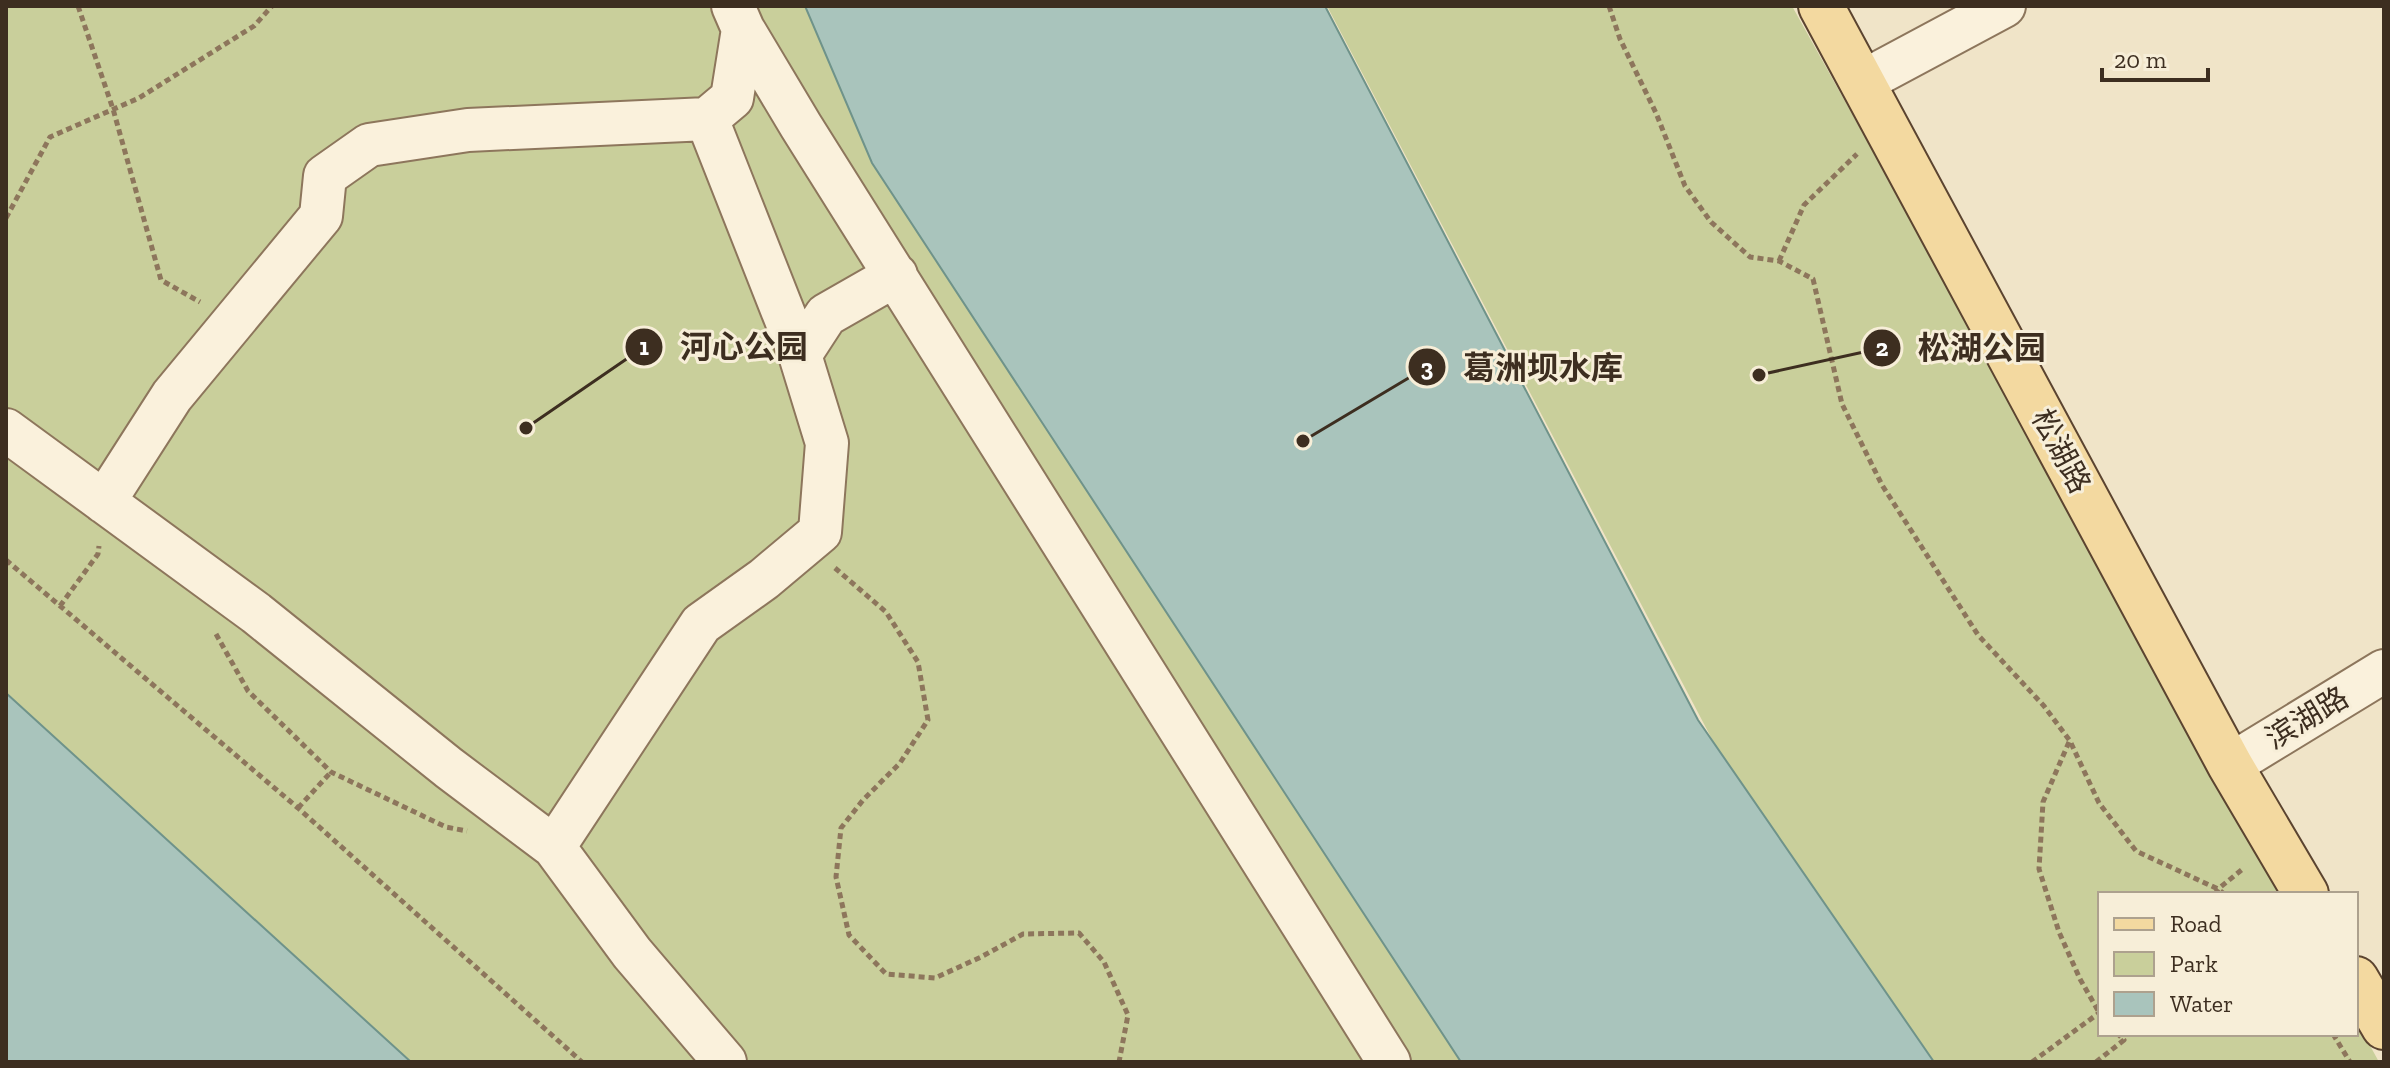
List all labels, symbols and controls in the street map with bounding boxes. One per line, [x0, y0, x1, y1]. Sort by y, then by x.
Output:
scale bar [2102, 32, 2208, 82]
text: 20 m [2114, 45, 2167, 74]
callout: 河心公园 [624, 319, 824, 375]
callout: 松湖公园 [1862, 320, 2062, 376]
text: 河心公园 [680, 328, 808, 366]
text: 松湖公园 [1918, 329, 2046, 367]
text: 1 [639, 332, 649, 361]
text: 2 [1876, 333, 1889, 362]
callout: 葛洲坝水库 [1407, 339, 1639, 395]
text: 葛洲坝水库 [1463, 349, 1623, 387]
text: 3 [1421, 353, 1434, 382]
street label: 松湖路 [2024, 403, 2098, 499]
street label: 滨湖路 [2259, 679, 2355, 757]
legend [2098, 892, 2358, 1036]
text: Road [2170, 909, 2222, 938]
text: Park [2170, 949, 2218, 978]
text: Water [2170, 989, 2233, 1018]

